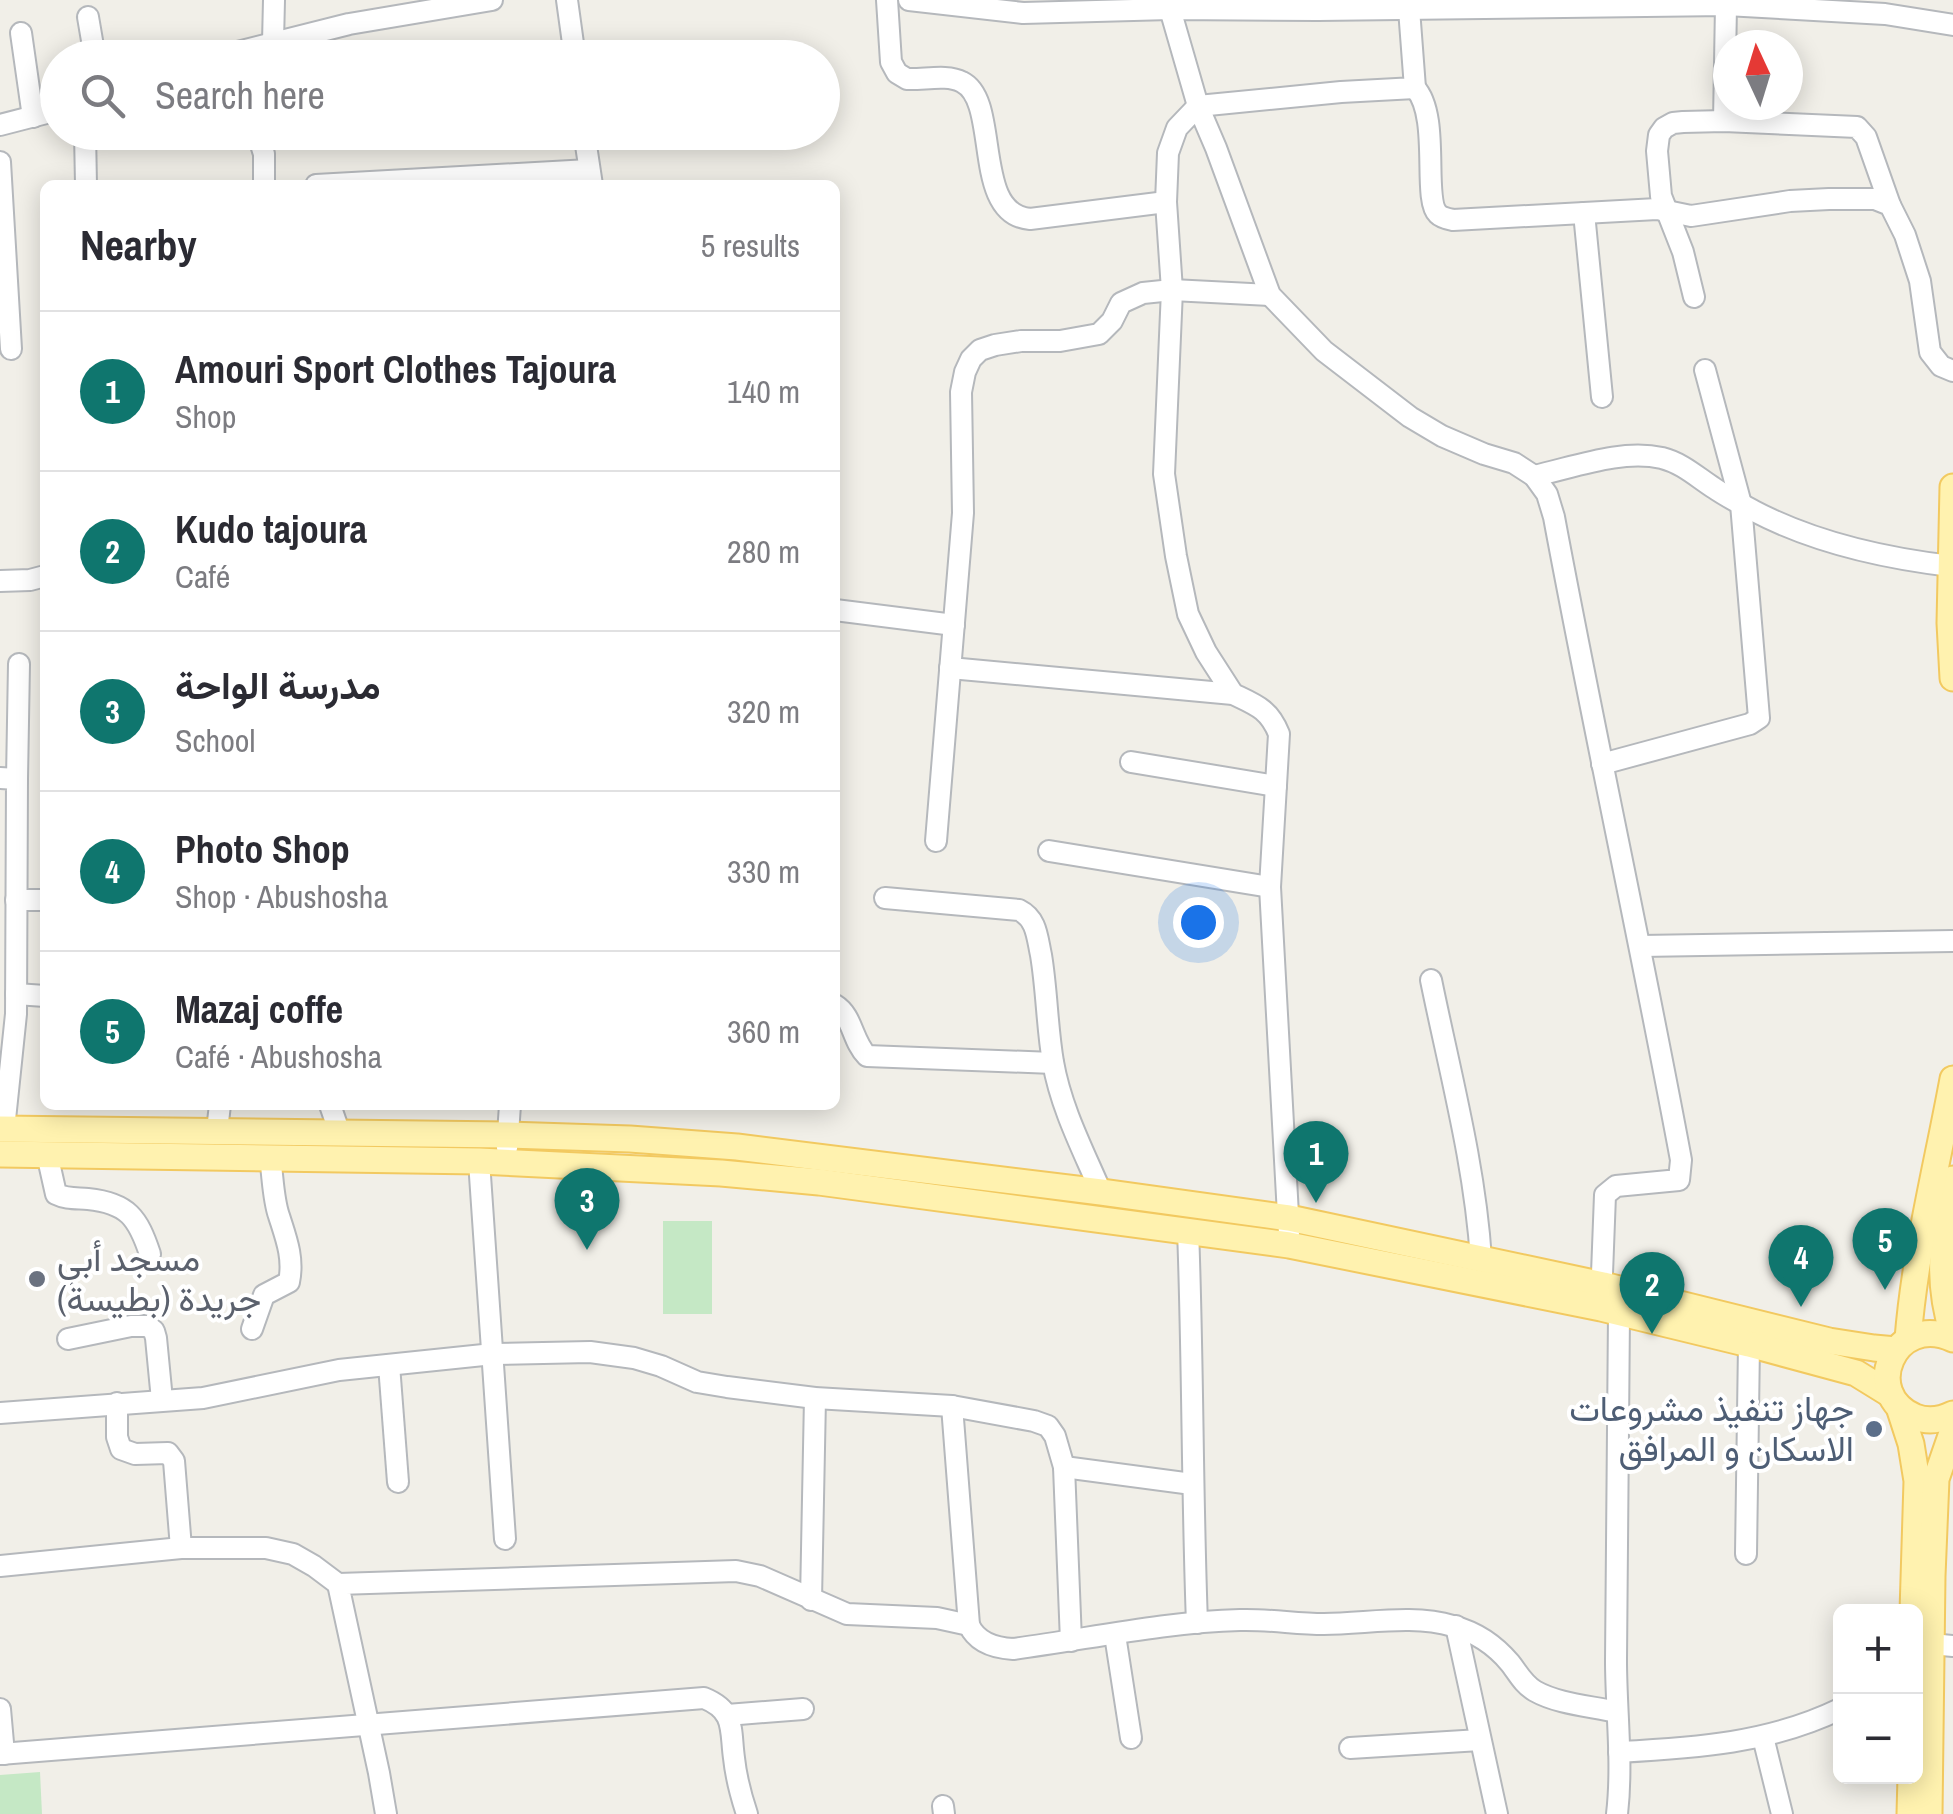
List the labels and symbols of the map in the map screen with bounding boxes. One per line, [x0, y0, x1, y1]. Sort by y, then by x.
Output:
north arrow [1713, 30, 1803, 120]
your location [1173, 897, 1224, 948]
pin: 1 [1284, 1120, 1348, 1203]
pin: 3 [554, 1168, 620, 1250]
pin: 5 [1852, 1208, 1918, 1290]
pin: 4 [1768, 1224, 1834, 1307]
place label: مسجد أبي جريدة (بطيسة) [57, 1235, 261, 1322]
pin: 2 [1620, 1252, 1684, 1334]
marker: مسجد أبي جريدة (بطيسة) [26, 1268, 48, 1290]
place label: جهاز تنفيذ مشروعات الاسكان و المرافق [1569, 1385, 1854, 1472]
marker: جهاز تنفيذ مشروعات الاسكان و المرافق [1863, 1418, 1885, 1440]

